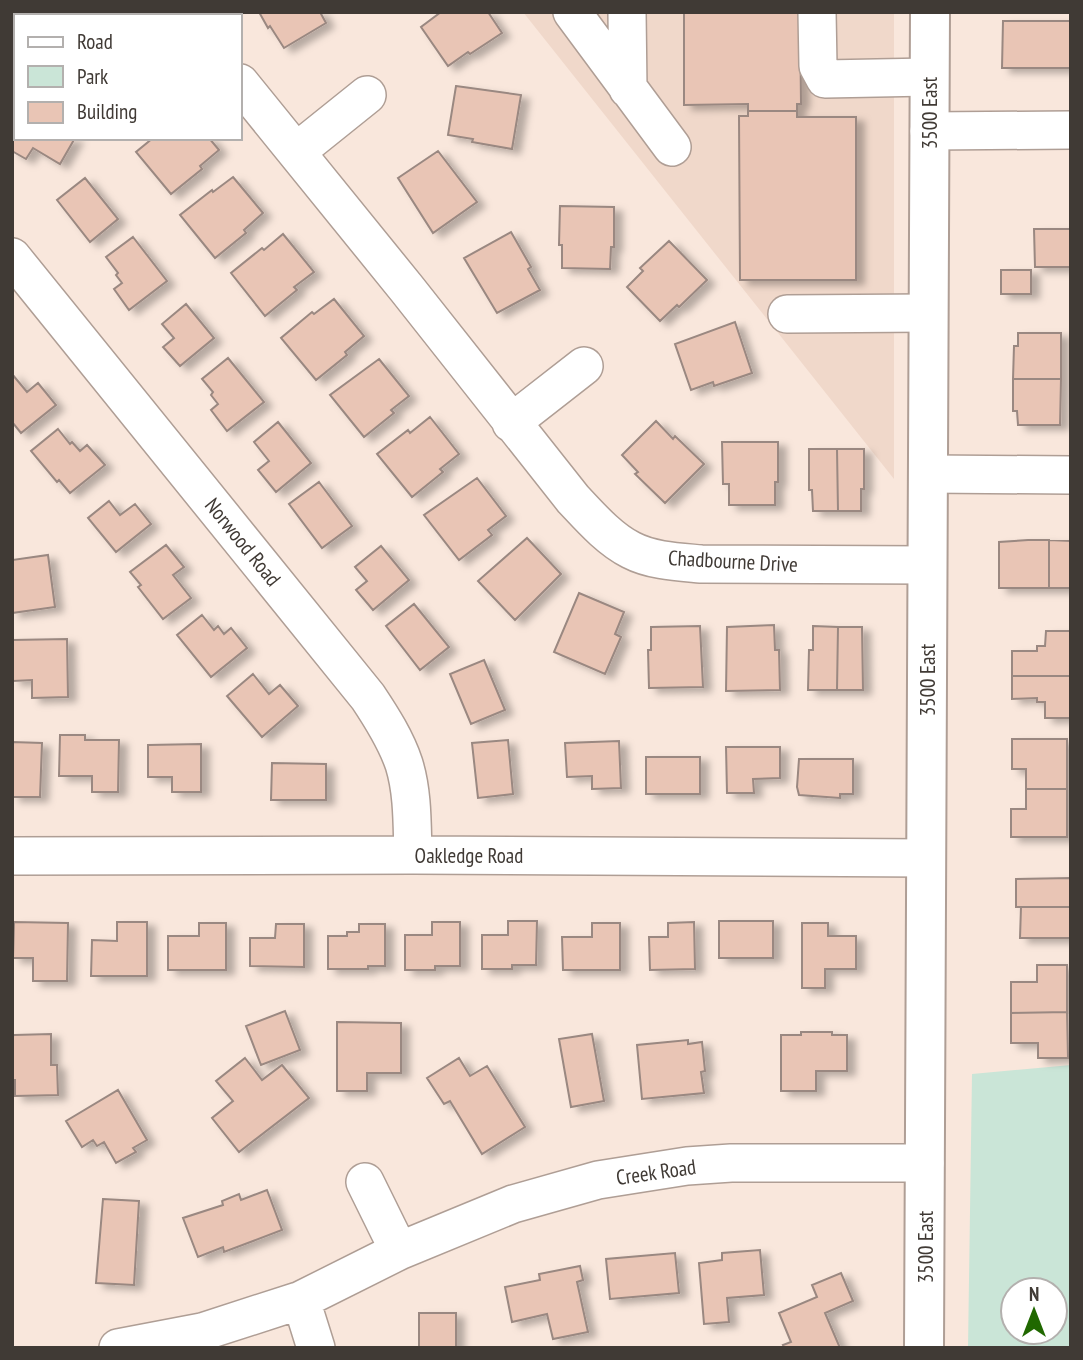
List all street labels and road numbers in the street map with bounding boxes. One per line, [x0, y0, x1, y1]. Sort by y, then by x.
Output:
street label: 3500 East [916, 77, 943, 149]
street label: Norwood Road [199, 492, 287, 592]
street label: Chadbourne Drive [667, 544, 799, 578]
street label: 3500 East [914, 644, 941, 716]
street label: Oakledge Road [415, 842, 523, 869]
street label: Creek Road [614, 1153, 698, 1191]
street label: 3500 East [912, 1211, 939, 1283]

